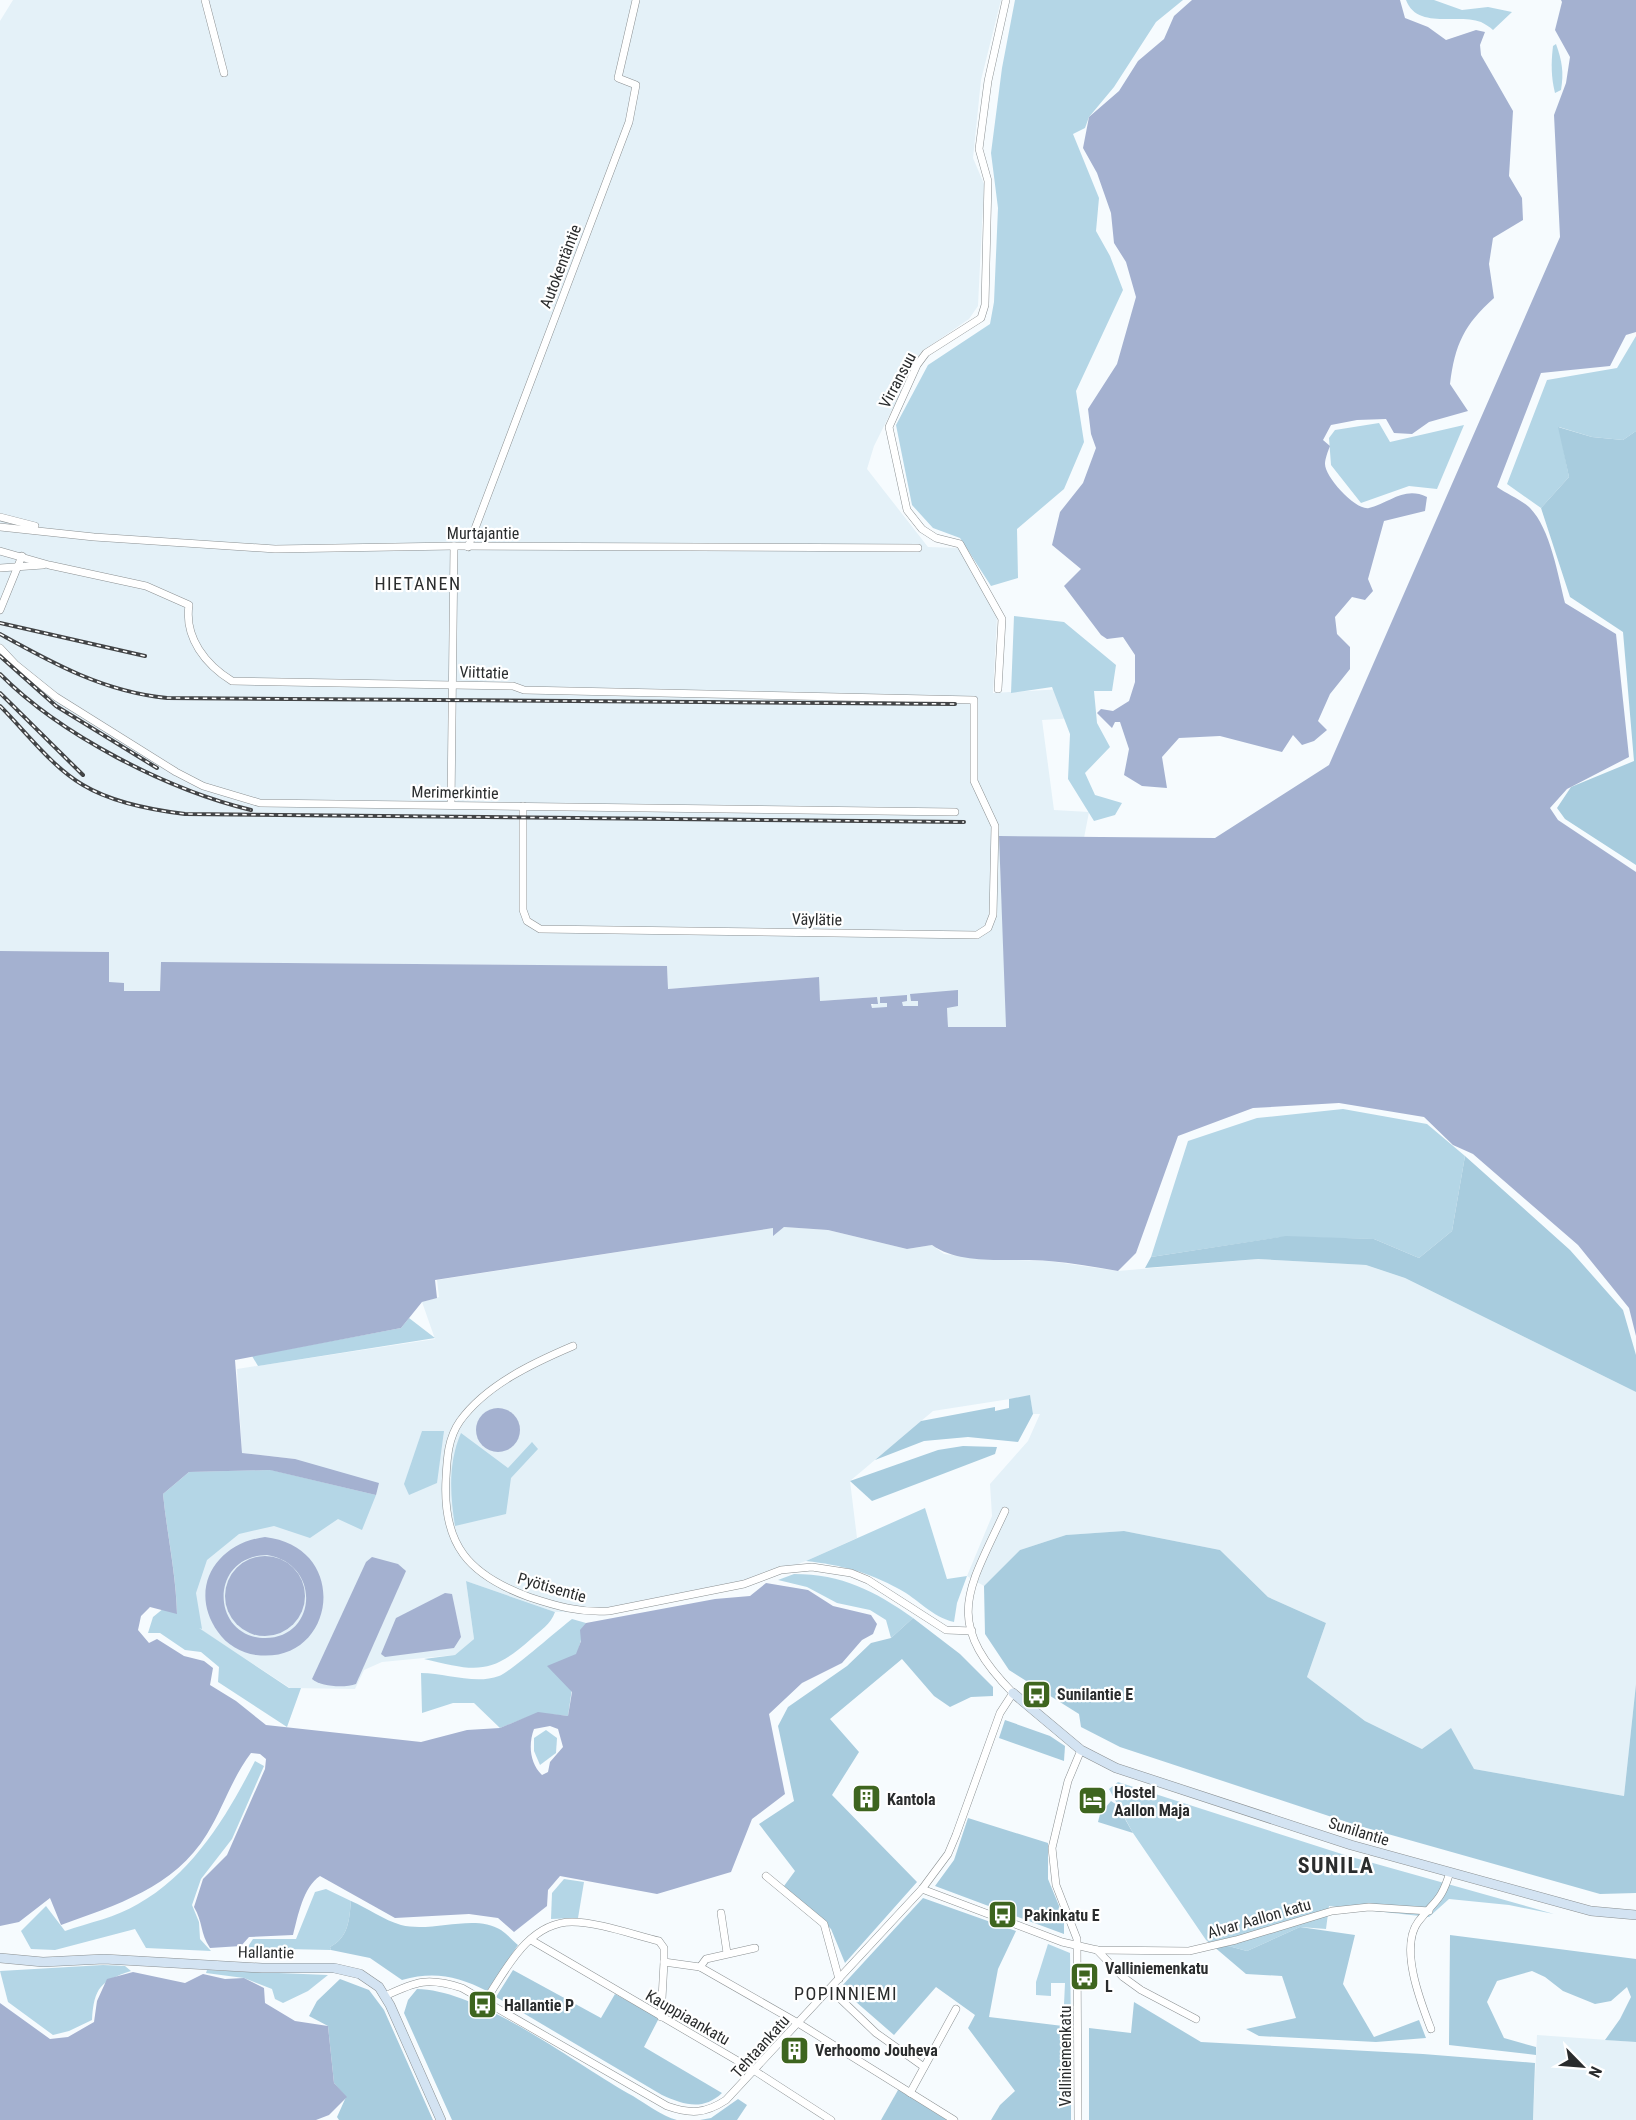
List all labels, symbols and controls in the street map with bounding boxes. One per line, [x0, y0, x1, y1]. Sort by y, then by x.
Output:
street label: Autokentäntie [536, 222, 585, 311]
street label: Virransuu [875, 349, 920, 411]
street label: Murtajantie [447, 524, 519, 543]
district label: HIETANEN [374, 573, 462, 594]
street label: Viittatie [459, 662, 509, 683]
street label: Merimerkintie [411, 782, 499, 803]
street label: Väylätie [792, 910, 842, 929]
street label: Pyötisentie [515, 1569, 588, 1606]
bus stop icon: Sunilantie E [1020, 1678, 1052, 1710]
place label: Sunilantie E [1057, 1685, 1133, 1704]
building icon: Kantola [850, 1783, 882, 1815]
place label: Hostel Aallon Maja [1114, 1783, 1190, 1820]
hotel icon: Hostel Aallon Maja [1077, 1785, 1109, 1817]
place label: Kantola [887, 1790, 936, 1809]
street label: Sunilantie [1326, 1813, 1391, 1850]
district label: SUNILA [1298, 1853, 1374, 1878]
street label: Alvar Aallon katu [1205, 1895, 1313, 1942]
bus stop icon: Pakinkatu E [987, 1899, 1019, 1931]
place label: Pakinkatu E [1024, 1906, 1100, 1925]
street label: Hallantie [238, 1943, 294, 1962]
place label: Valliniemenkatu L [1105, 1959, 1209, 1996]
bus stop icon: Valliniemenkatu L [1068, 1961, 1100, 1993]
district label: POPINNIEMI [794, 1983, 898, 2004]
street label: Kauppiaankatu [642, 1986, 733, 2049]
bus stop icon: Hallantie P [467, 1989, 499, 2021]
place label: Hallantie P [504, 1996, 574, 2015]
street label: Valliniemenkatu [1056, 2006, 1075, 2106]
street label: Tehtaankatu [727, 2011, 794, 2082]
building icon: Verhoomo Jouheva [778, 2034, 810, 2066]
north arrow [1552, 2036, 1612, 2096]
place label: Verhoomo Jouheva [815, 2041, 938, 2060]
text: N [1584, 2064, 1606, 2081]

